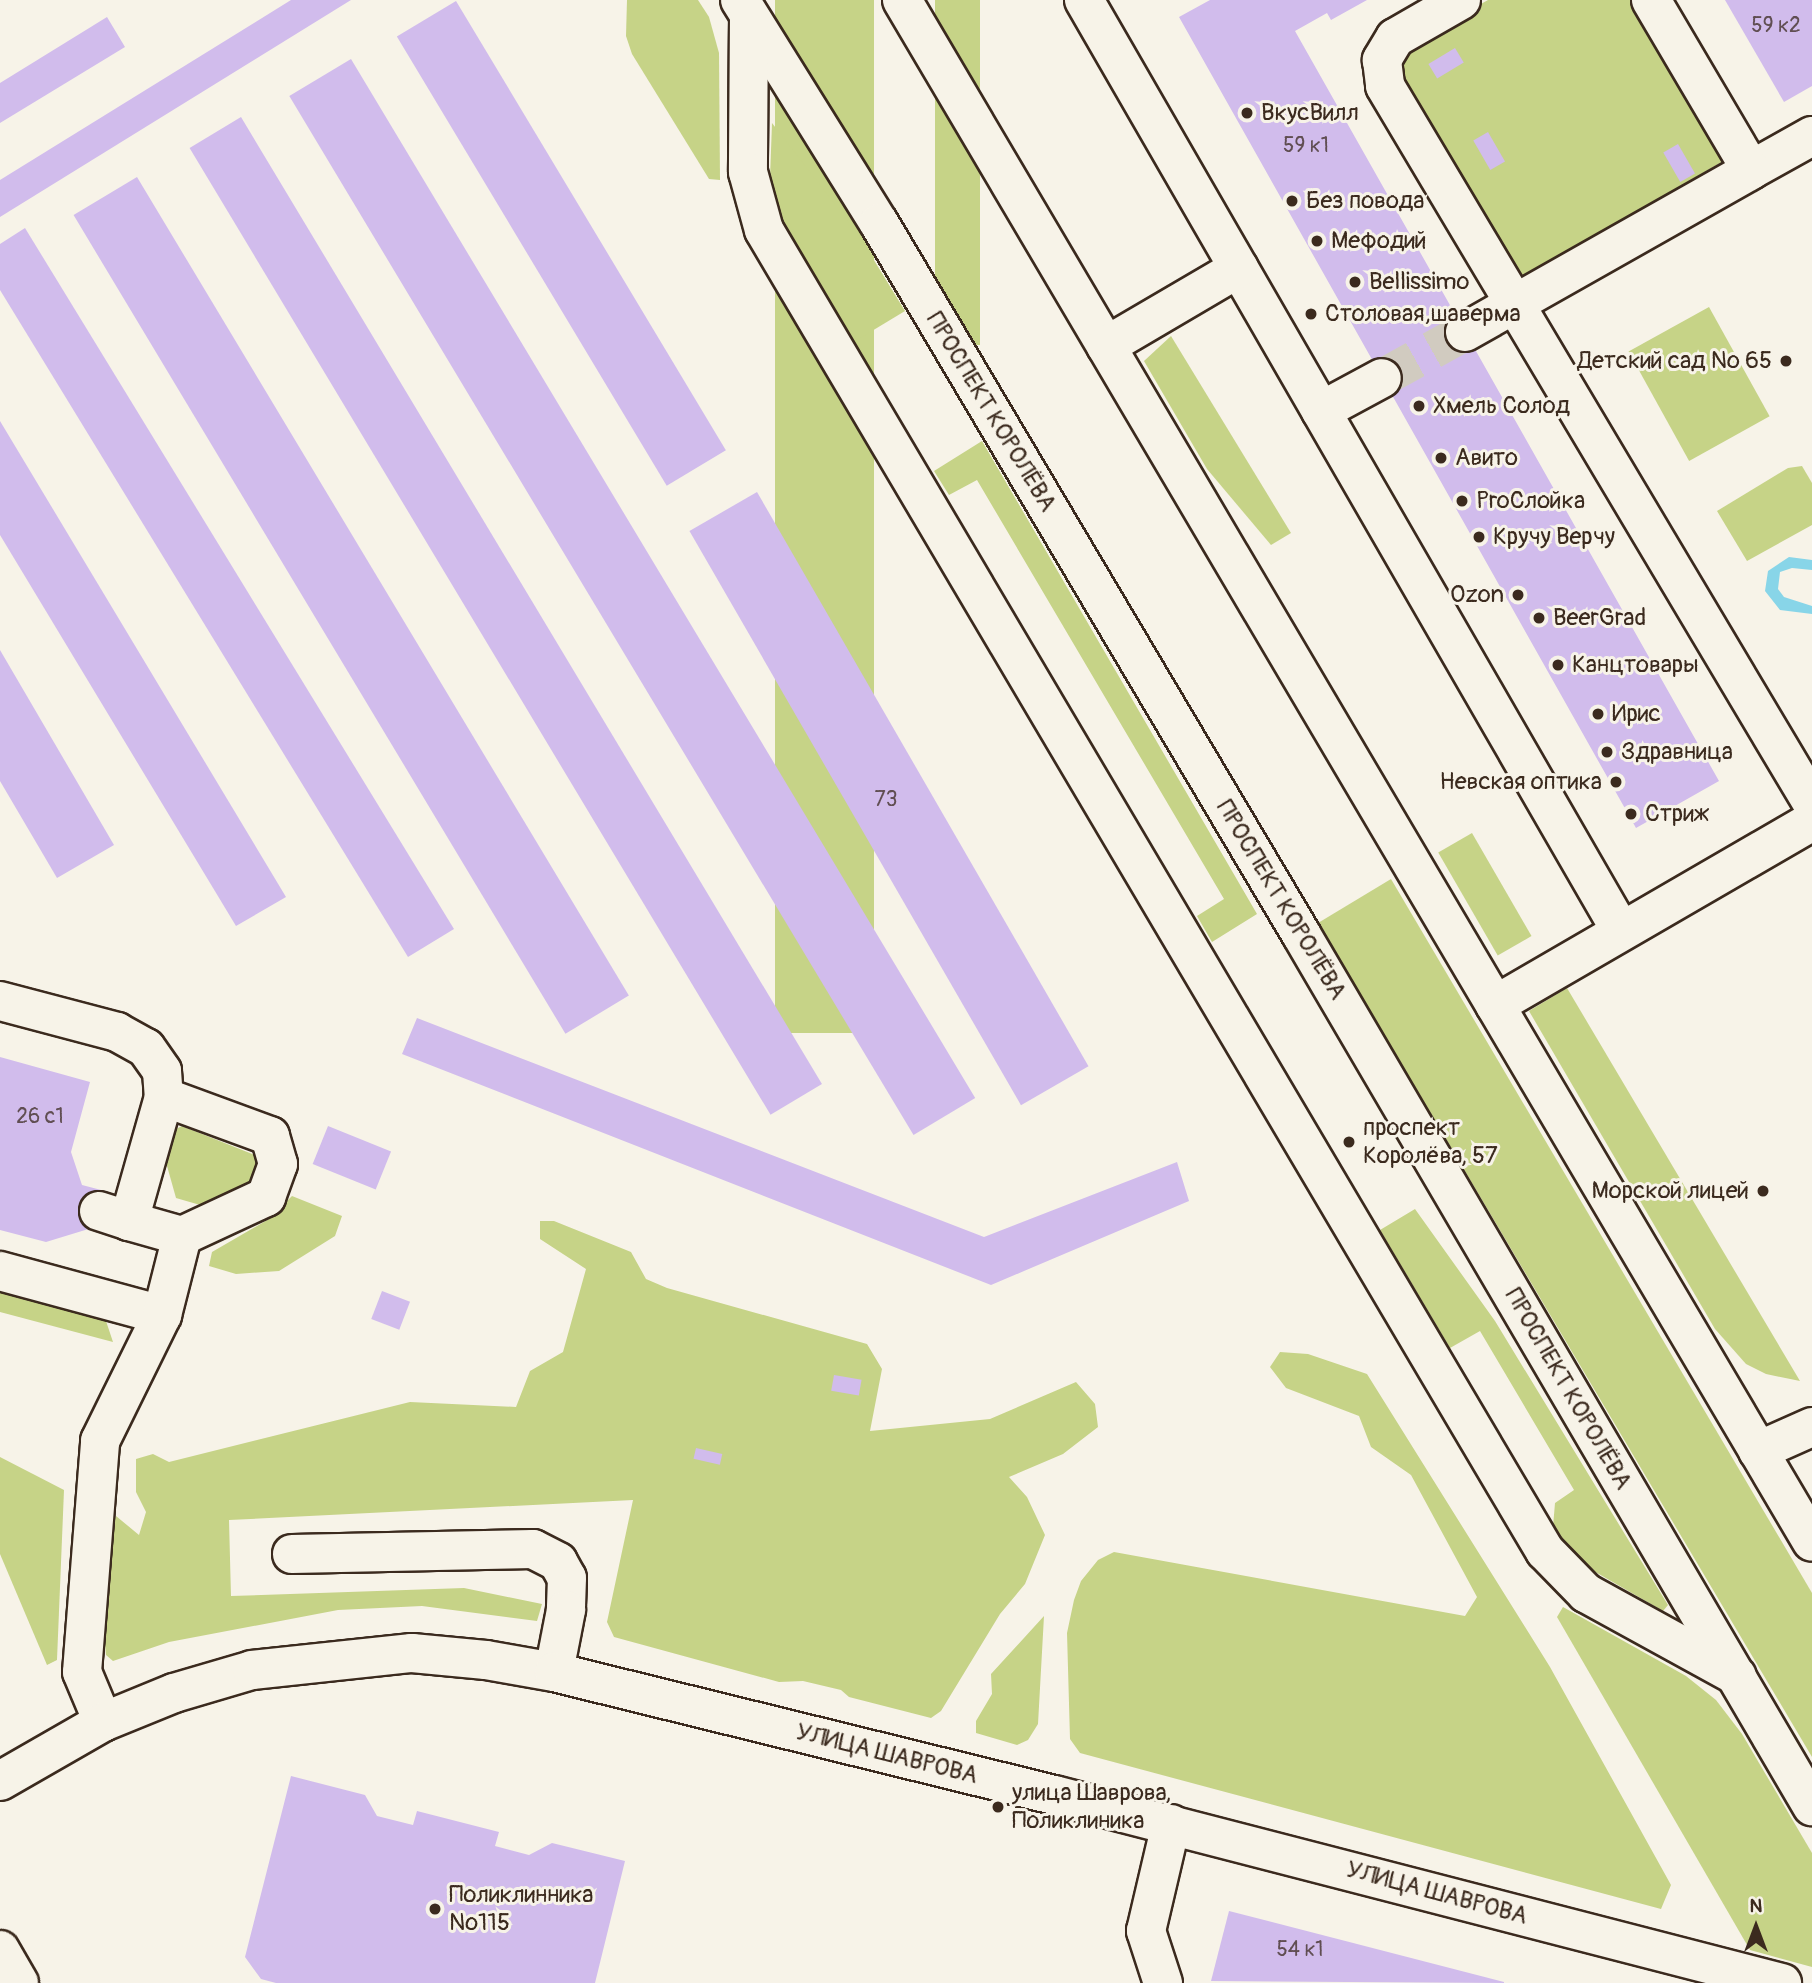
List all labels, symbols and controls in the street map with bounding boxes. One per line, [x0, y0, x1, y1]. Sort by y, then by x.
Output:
house number: 59 к2 [1751, 13, 1801, 39]
place label: ВкусВилл [1261, 99, 1359, 127]
marker: ВкусВилл [1239, 105, 1255, 121]
house number: 59 к1 [1283, 133, 1329, 159]
place label: Без повода [1306, 187, 1424, 215]
marker: Без повода [1284, 193, 1300, 209]
place label: Мефодий [1331, 227, 1427, 255]
marker: Мефодий [1309, 233, 1325, 249]
place label: Bellissimo [1369, 268, 1469, 296]
marker: Bellissimo [1347, 274, 1363, 290]
place label: Столовая,шаверма [1325, 300, 1521, 328]
marker: Столовая,шаверма [1303, 306, 1319, 322]
street label: ПРОСПЕКТ КОРОЛЁВА [920, 307, 1062, 517]
place label: Детский сад № 65 [1578, 347, 1772, 375]
marker: Детский сад № 65 [1778, 353, 1794, 369]
place label: Хмель Солод [1433, 392, 1570, 420]
marker: Хмель Солод [1411, 398, 1427, 414]
place label: Авито [1455, 444, 1518, 472]
marker: Авито [1433, 450, 1449, 466]
place label: ProСлойка [1476, 487, 1585, 515]
marker: ProСлойка [1454, 493, 1470, 509]
place label: Кручу Верчу [1493, 523, 1615, 551]
marker: Кручу Верчу [1471, 529, 1487, 545]
place label: Ozon [1450, 581, 1504, 609]
marker: Ozon [1510, 587, 1526, 603]
place label: BeerGrad [1553, 604, 1646, 632]
marker: BeerGrad [1531, 610, 1547, 626]
place label: Канцтовары [1572, 651, 1699, 679]
marker: Канцтовары [1550, 657, 1566, 673]
place label: Ирис [1612, 700, 1661, 728]
marker: Ирис [1590, 706, 1606, 722]
place label: Здравница [1621, 738, 1733, 766]
marker: Здравница [1599, 744, 1615, 760]
place label: Невская оптика [1440, 768, 1602, 796]
marker: Невская оптика [1608, 774, 1624, 790]
house number: 73 [875, 787, 897, 813]
street label: ПРОСПЕКТ КОРОЛЁВА [1210, 795, 1352, 1005]
place label: Стриж [1645, 800, 1709, 828]
marker: Стриж [1623, 806, 1639, 822]
house number: 26 c1 [16, 1104, 64, 1130]
place label: проспект Королёва, 57 [1363, 1114, 1498, 1170]
marker: проспект Королёва, 57 [1341, 1134, 1357, 1150]
place label: Морской лицей [1592, 1177, 1749, 1205]
marker: Морской лицей [1755, 1183, 1771, 1199]
street label: ПРОСПЕКТ КОРОЛЁВА [1499, 1283, 1637, 1495]
street label: УЛИЦА ШАВРОВА [793, 1718, 981, 1790]
place label: улица Шаврова, Поликлиника [1012, 1779, 1171, 1835]
marker: улица Шаврова, Поликлиника [990, 1799, 1006, 1815]
street label: УЛИЦА ШАВРОВА [1343, 1855, 1531, 1931]
place label: Поликлинника №115 [449, 1881, 593, 1937]
north arrow [1721, 1892, 1791, 1962]
text: N [1750, 1894, 1762, 1918]
marker: Поликлинника №115 [427, 1901, 443, 1917]
house number: 54 к1 [1276, 1937, 1324, 1963]

